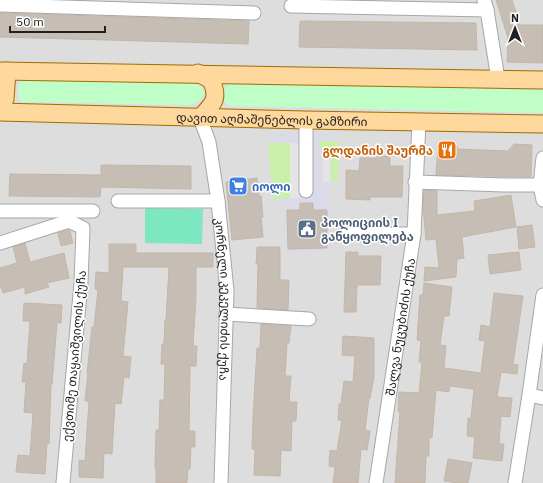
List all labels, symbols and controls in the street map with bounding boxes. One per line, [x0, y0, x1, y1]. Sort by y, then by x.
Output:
scale bar [10, 8, 105, 34]
north arrow [495, 8, 535, 48]
text: N [511, 11, 519, 25]
text: 50 m [16, 14, 44, 29]
street label: დავით აღმაშენებლის გამზირი [176, 109, 368, 129]
restaurant icon: გლდანის შაურმა [436, 139, 458, 161]
place label: გლდანის შაურმა [323, 143, 433, 159]
supermarket icon: იოლი [227, 175, 249, 197]
place label: იოლი [252, 179, 291, 195]
place label: პოლიციის I განყოფილება [321, 215, 414, 245]
street label: კორნელი კეკელიძის ქუჩა [212, 217, 235, 381]
public building icon: პოლიციის I განყოფილება [296, 218, 318, 240]
street label: შალვა ნუცუბიძის ქუჩა [382, 257, 418, 397]
street label: ექვთიმე თაყაიშვილის ქუჩა [59, 270, 90, 442]

